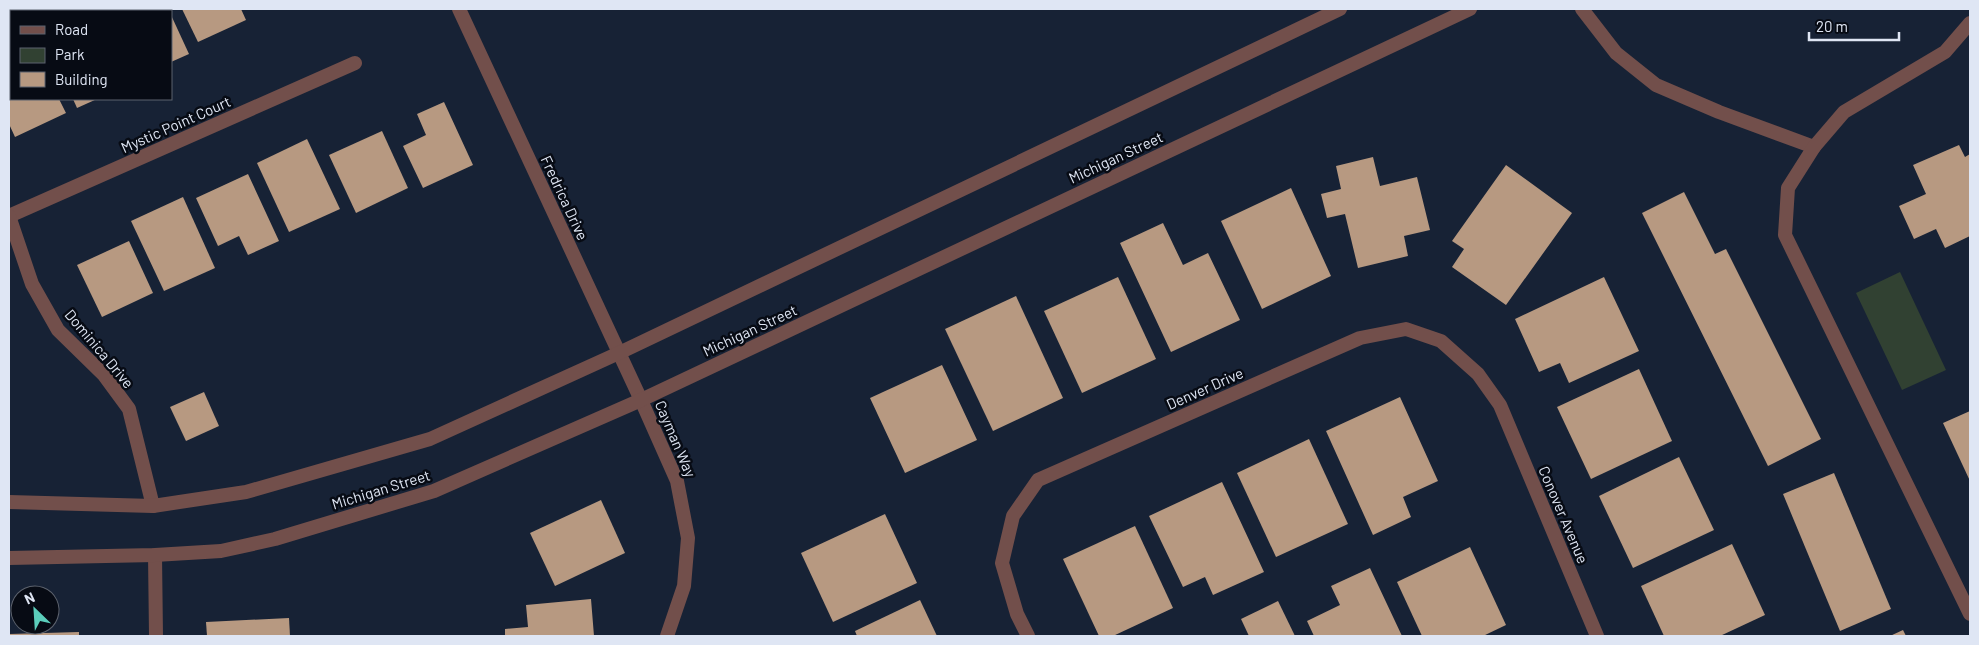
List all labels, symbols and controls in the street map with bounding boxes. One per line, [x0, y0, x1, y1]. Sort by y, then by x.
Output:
legend [10, 10, 172, 100]
scale bar [1809, 10, 1899, 42]
text: 20 m [1816, 17, 1848, 35]
text: Road [55, 20, 88, 38]
text: Park [55, 45, 85, 63]
text: Building [55, 70, 108, 88]
street label: Mystic Point Court [118, 92, 233, 156]
street label: Michigan Street [1066, 127, 1166, 187]
street label: Fredrica Drive [538, 152, 592, 243]
street label: Michigan Street [700, 300, 800, 360]
street label: Dominica Drive [62, 305, 138, 391]
street label: Denver Drive [1163, 363, 1246, 413]
street label: Cayman Way [652, 398, 700, 480]
street label: Conover Avenue [1535, 463, 1593, 566]
street label: Michigan Street [329, 466, 432, 513]
north arrow [10, 585, 60, 635]
text: N [21, 588, 37, 607]

